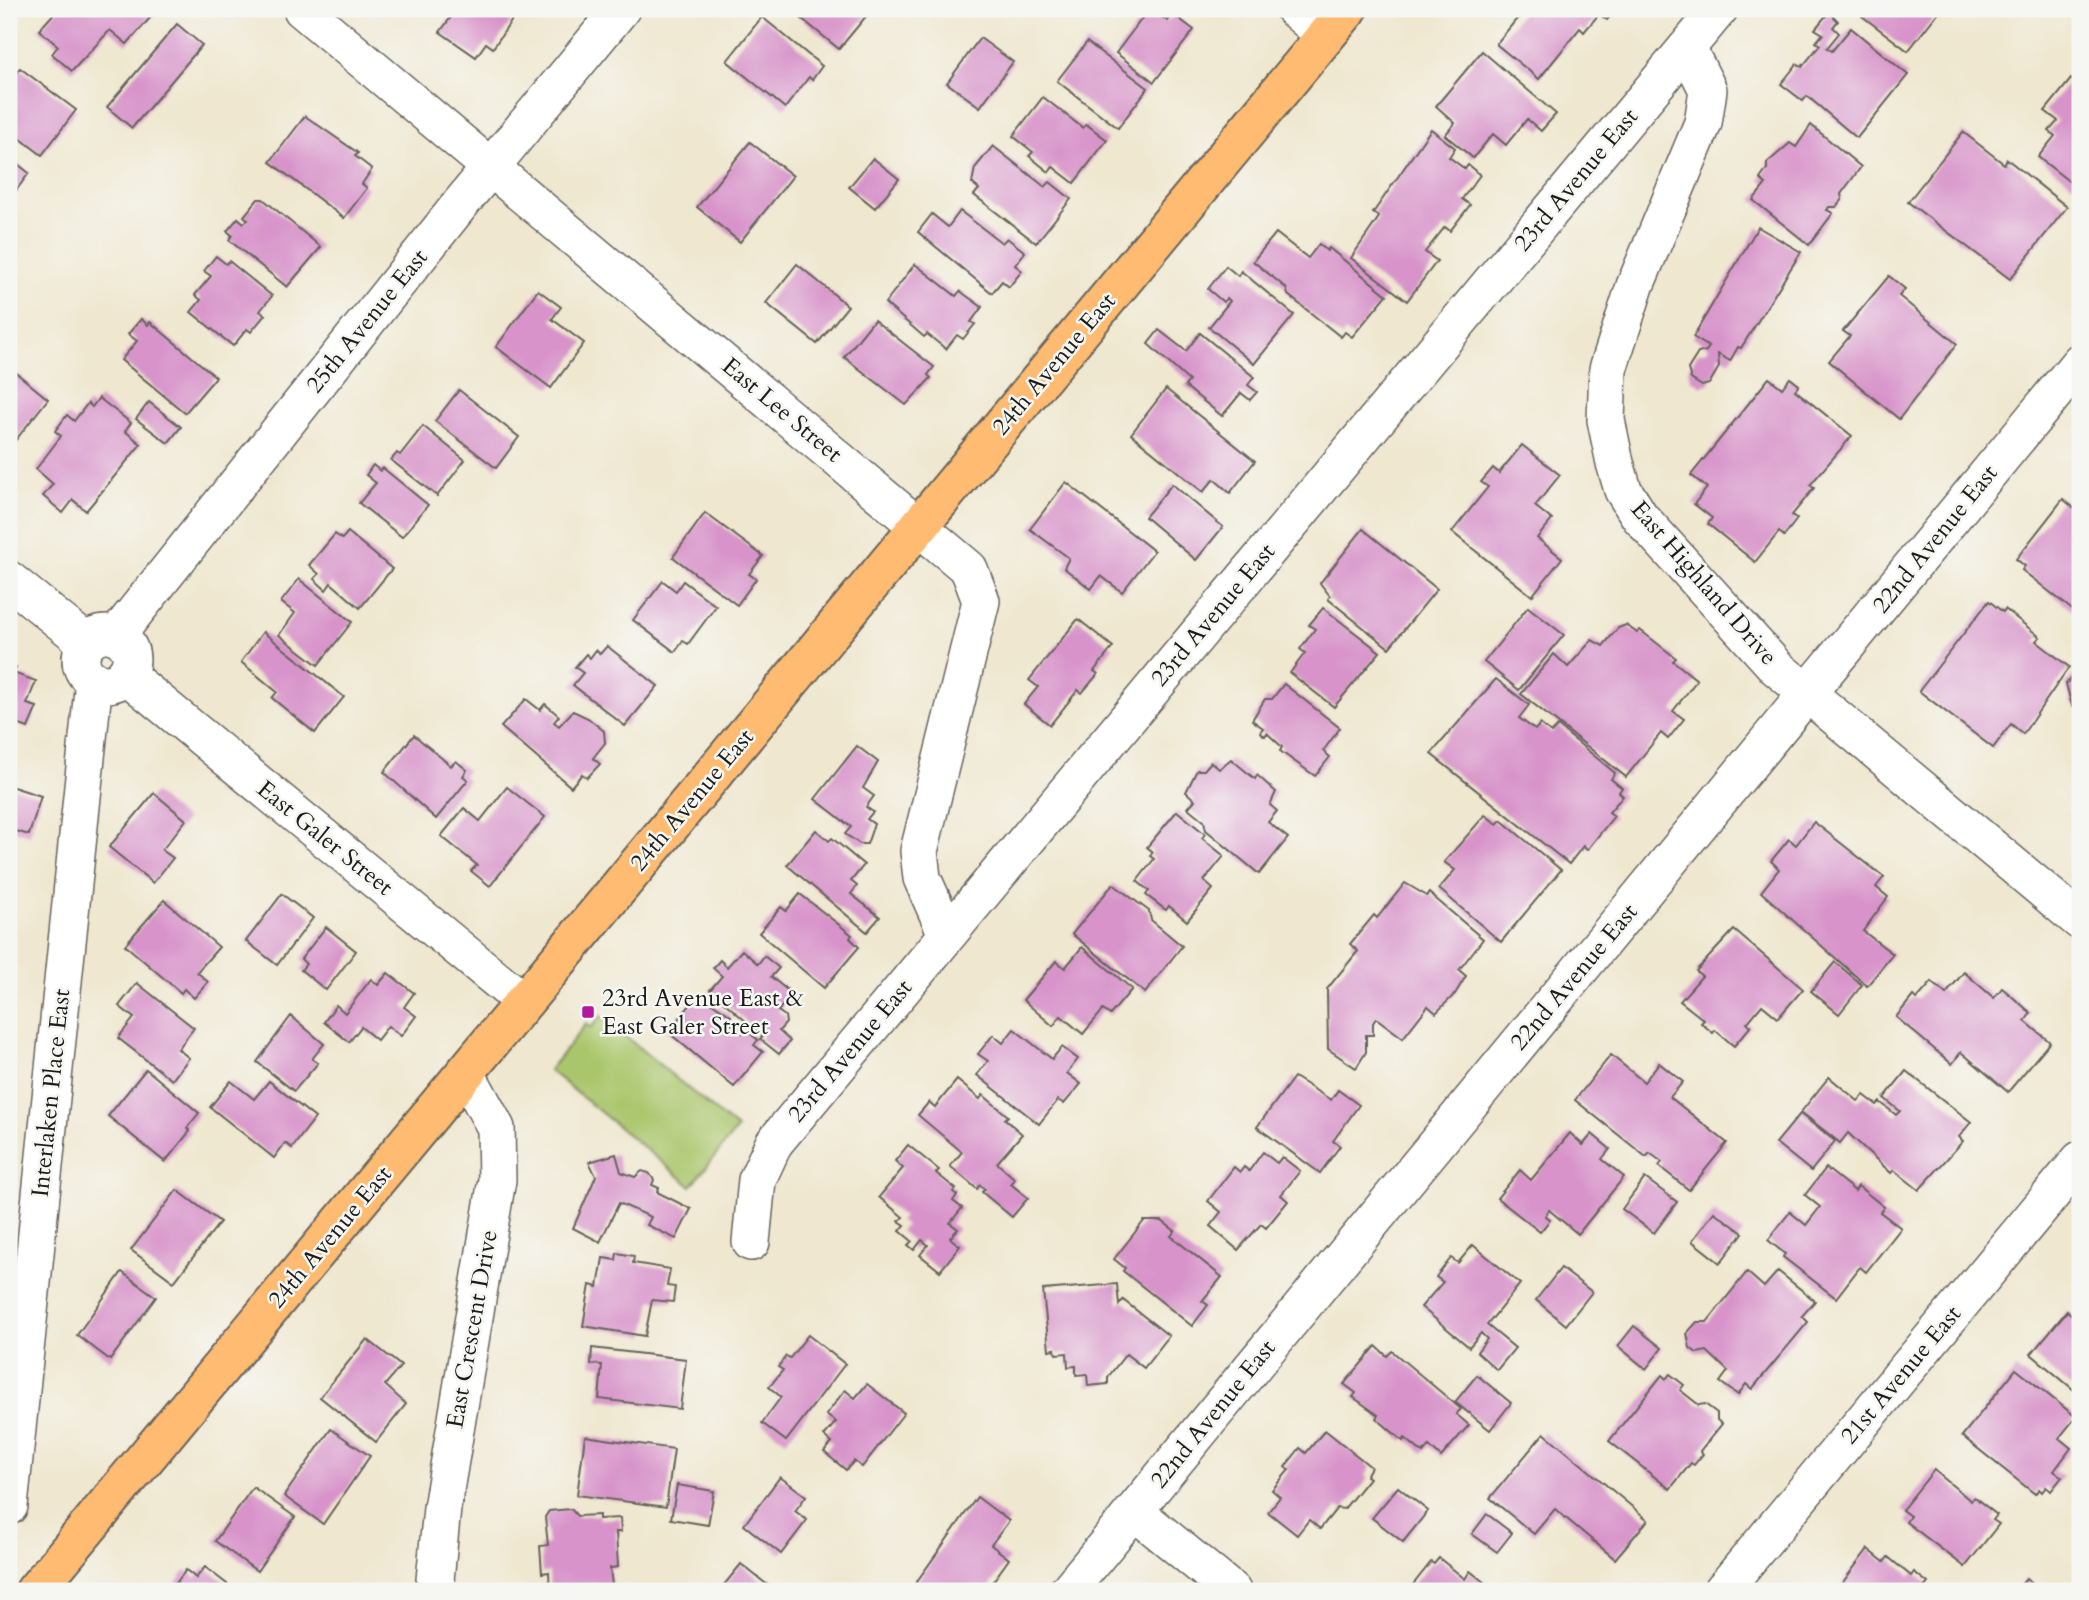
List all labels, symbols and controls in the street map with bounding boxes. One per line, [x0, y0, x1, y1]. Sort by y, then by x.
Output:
street label: 23rd Avenue East [1506, 101, 1646, 259]
street label: 25th Avenue East [299, 242, 436, 400]
street label: 24th Avenue East [985, 285, 1124, 442]
street label: East Lee Street [715, 350, 850, 470]
street label: 22nd Avenue East [1865, 457, 2006, 620]
street label: East Highland Drive [1623, 494, 1785, 672]
street label: 23rd Avenue East [1143, 536, 1283, 694]
street label: 24th Avenue East [623, 721, 762, 878]
street label: East Galer Street [250, 773, 400, 903]
street label: 22nd Avenue East [1503, 896, 1646, 1058]
street label: 23rd Avenue East [780, 972, 920, 1130]
place label: 23rd Avenue East & East Galer Street [602, 982, 804, 1043]
street label: Interlaken Place East [24, 987, 78, 1199]
marker: 23rd Avenue East & East Galer Street [580, 1004, 596, 1020]
street label: 24th Avenue East [261, 1158, 400, 1315]
street label: East Crescent Drive [438, 1227, 506, 1431]
street label: 21st Avenue East [1833, 1298, 1969, 1451]
street label: 22nd Avenue East [1143, 1332, 1284, 1495]

